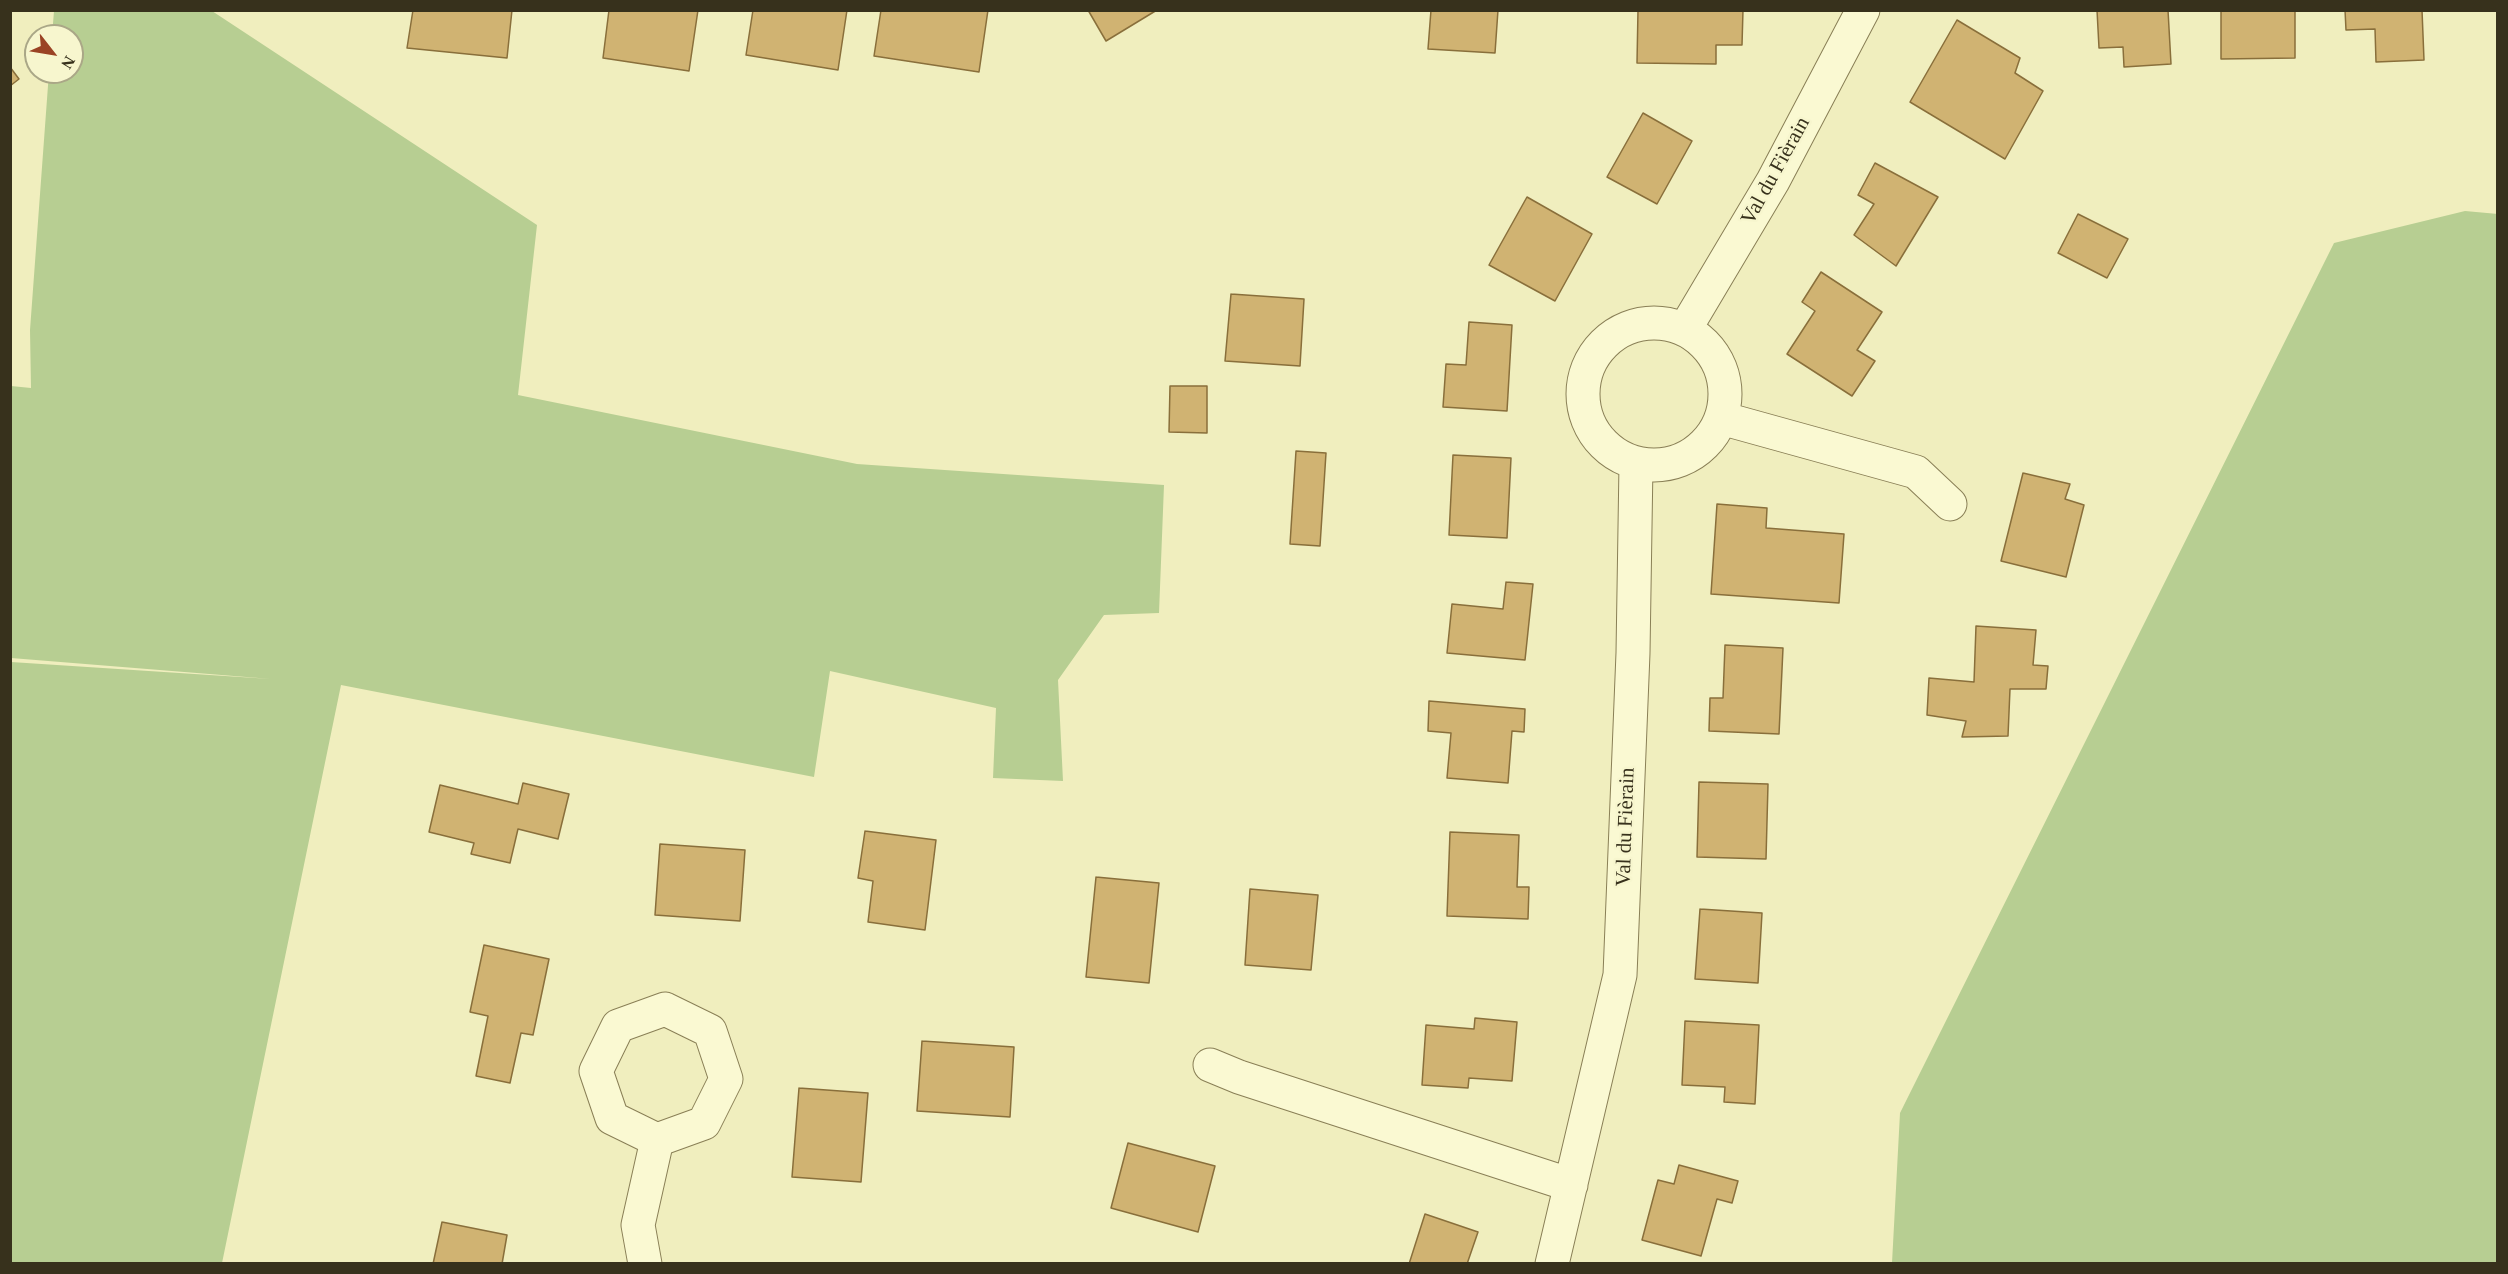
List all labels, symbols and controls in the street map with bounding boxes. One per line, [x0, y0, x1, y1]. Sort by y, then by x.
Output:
north arrow [24, 24, 84, 84]
text: N [58, 53, 78, 72]
street label: Val du Fièrain [1736, 113, 1816, 229]
street label: Val du Fièrain [1611, 767, 1641, 887]

